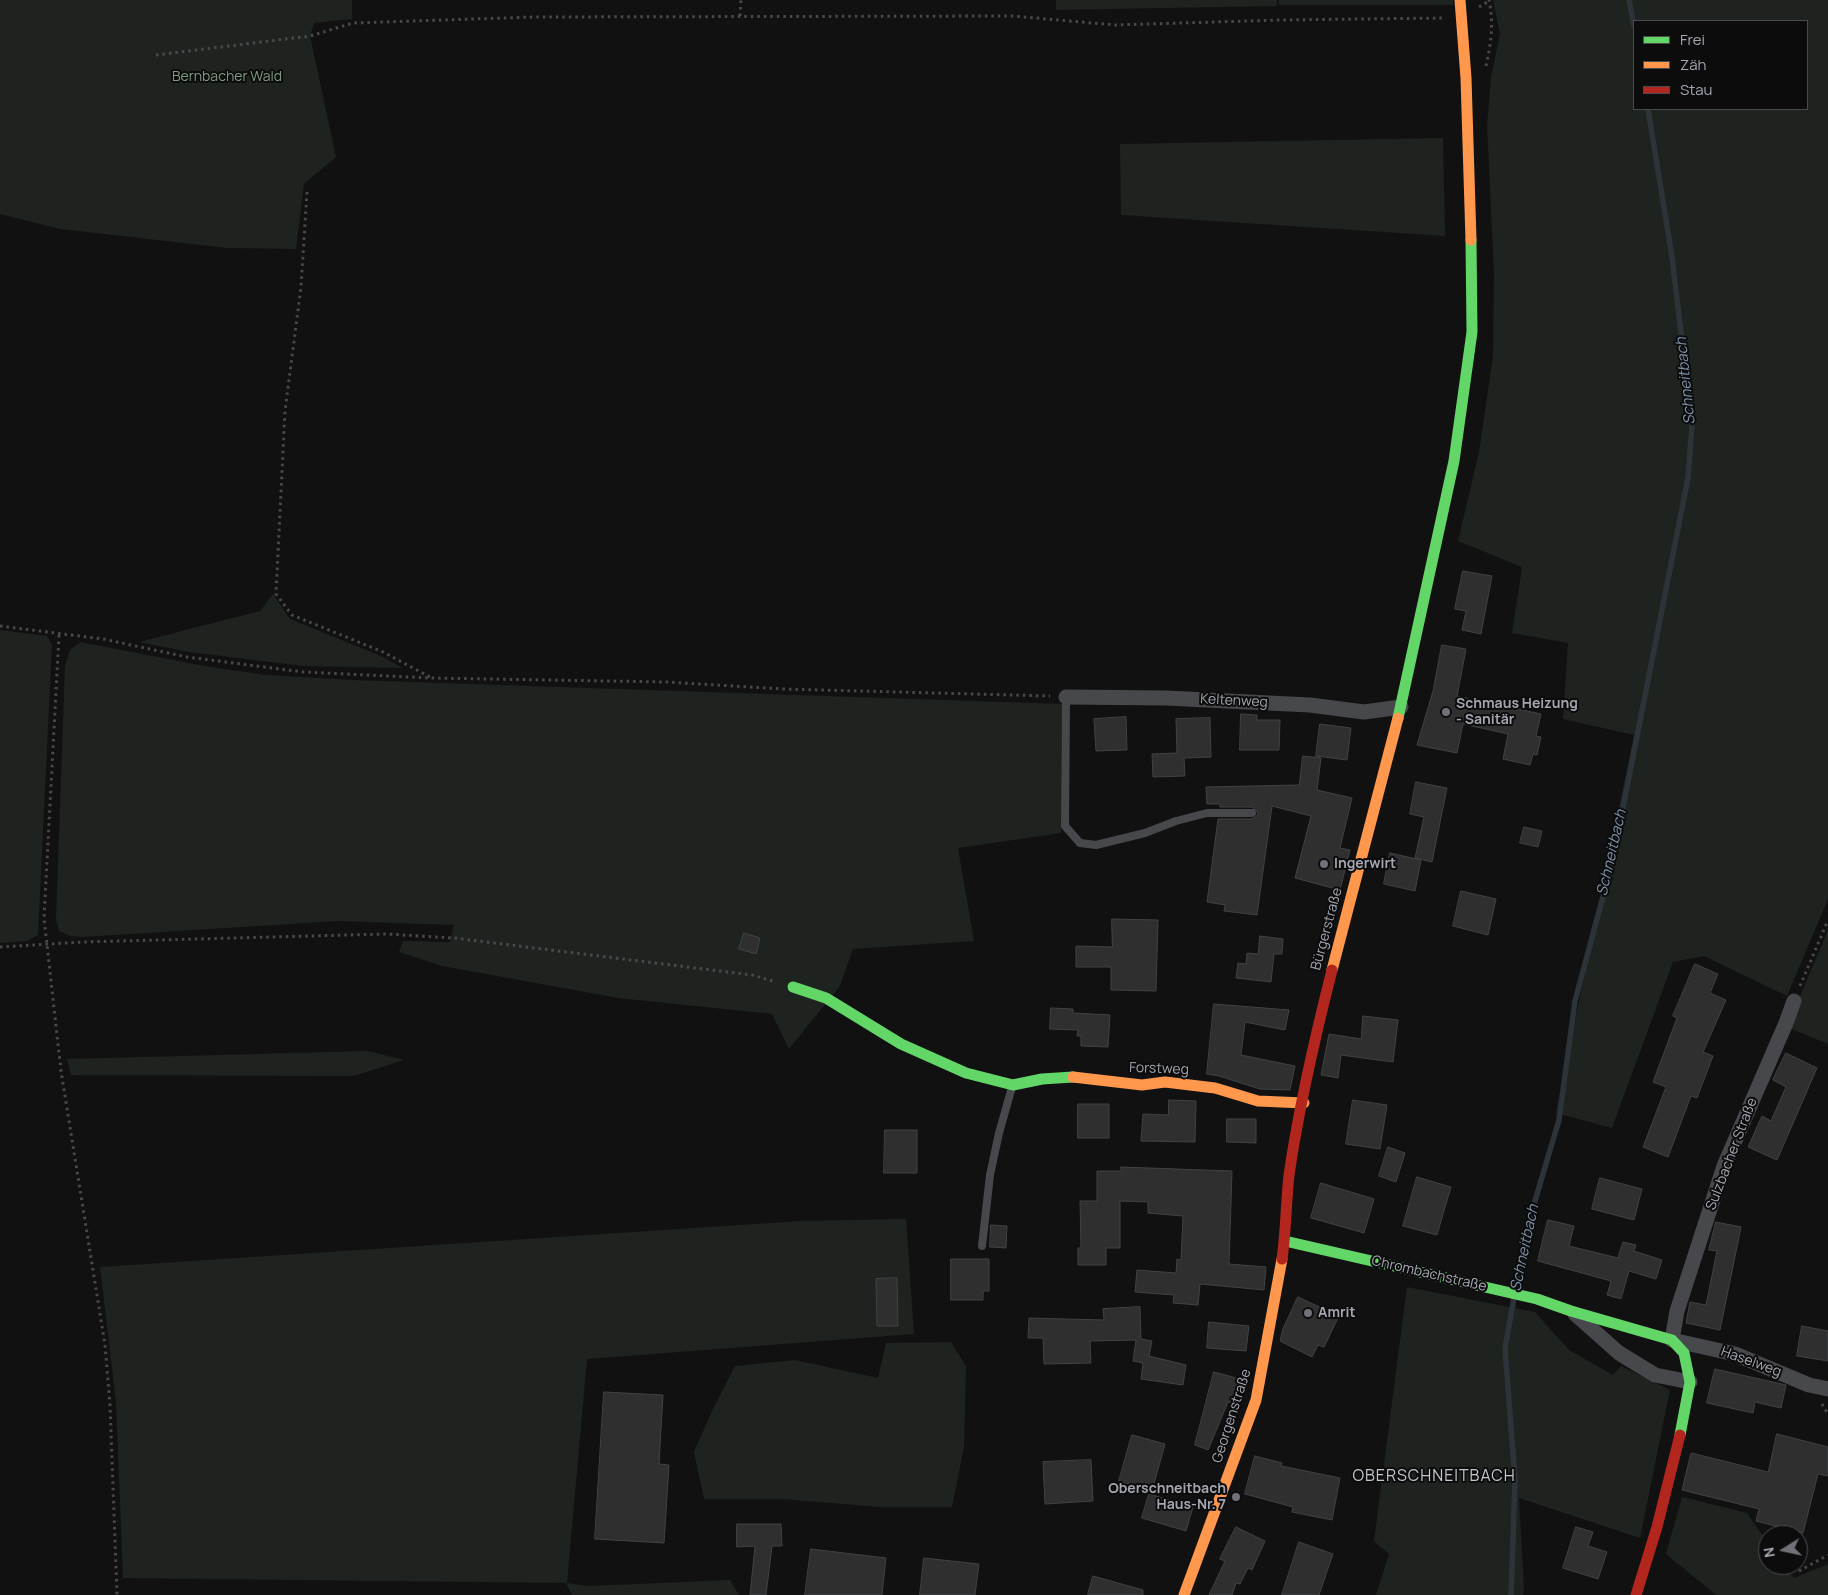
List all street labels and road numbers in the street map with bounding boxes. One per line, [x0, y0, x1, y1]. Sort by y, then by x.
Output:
street label: Keltenweg [1200, 691, 1268, 711]
street label: Bürgerstraße [1308, 886, 1346, 972]
street label: Forstweg [1129, 1060, 1189, 1078]
street label: Sulzbacher Straße [1703, 1095, 1761, 1213]
street label: Chrombachstraße [1370, 1253, 1488, 1295]
street label: Haselweg [1718, 1343, 1784, 1381]
street label: Georgenstraße [1209, 1367, 1255, 1465]

